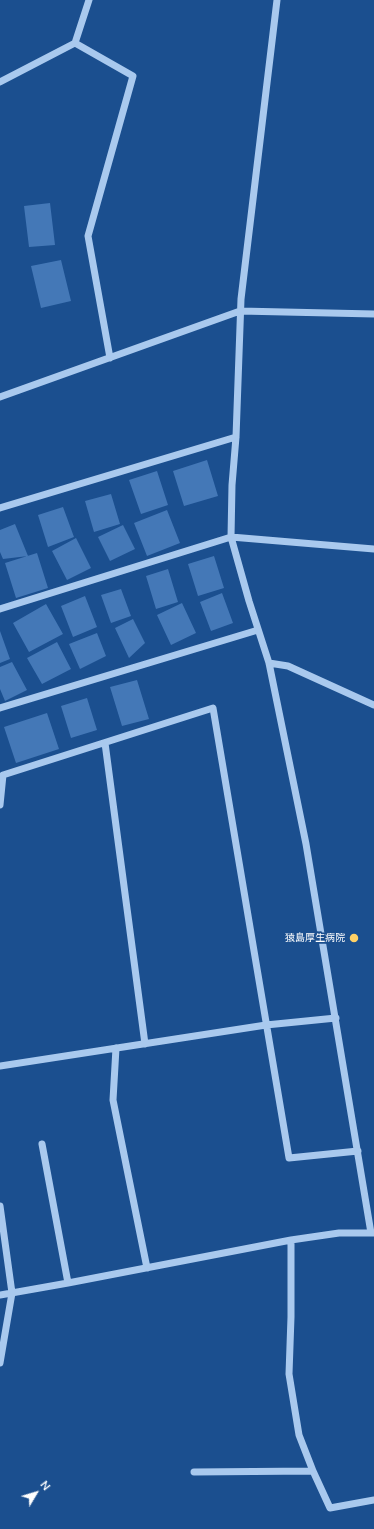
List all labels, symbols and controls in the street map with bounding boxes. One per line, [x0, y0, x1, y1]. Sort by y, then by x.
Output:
place label: 猿島厚生病院 [285, 932, 345, 944]
marker: 猿島厚生病院 [348, 932, 360, 944]
north arrow [16, 1473, 56, 1513]
text: N [37, 1478, 54, 1493]

